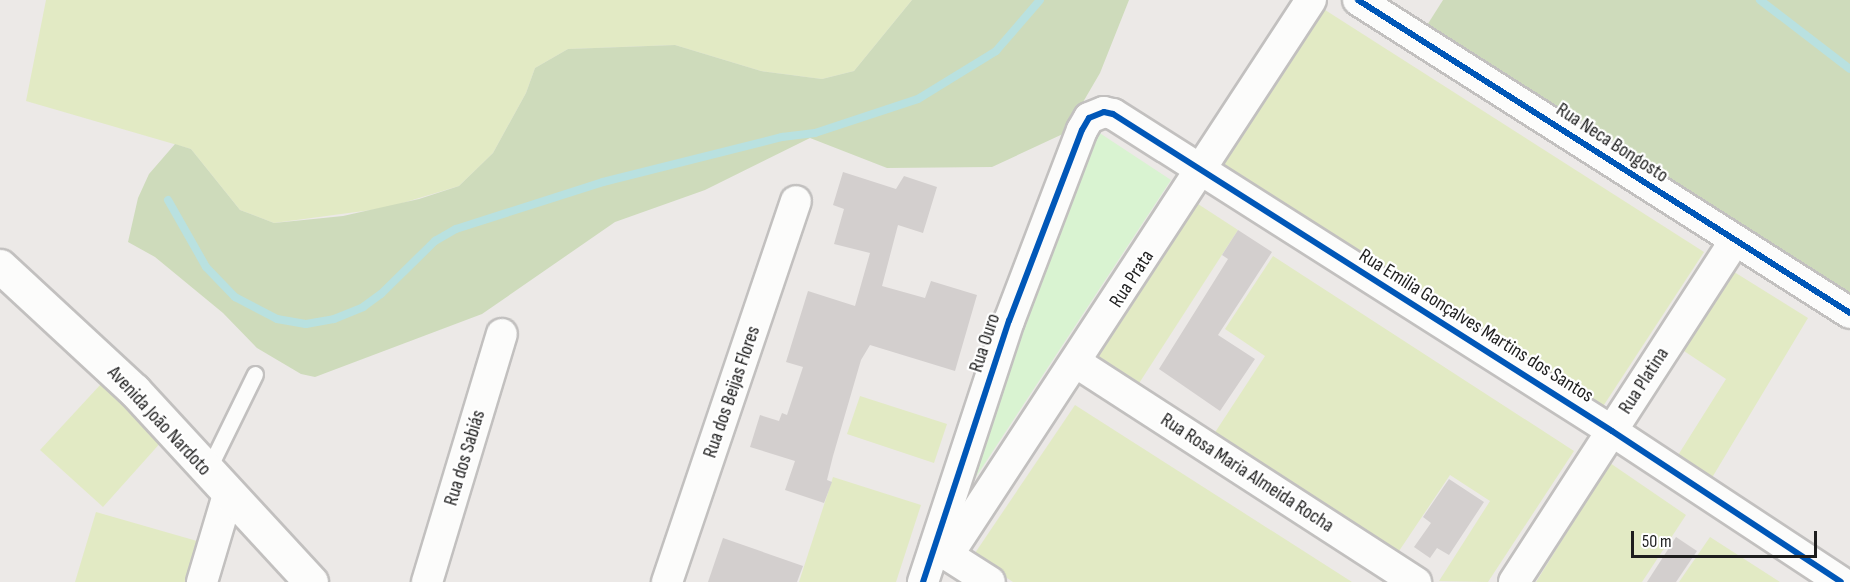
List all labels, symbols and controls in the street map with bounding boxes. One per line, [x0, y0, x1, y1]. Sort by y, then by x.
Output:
street label: Rua Neca Bongosto [1551, 98, 1673, 188]
street label: Rua Emilia Gonçalves Martins dos Santos [1354, 244, 1598, 408]
street label: Rua Prata [1105, 246, 1159, 312]
street label: Rua Ouro [964, 311, 1006, 375]
street label: Rua dos Beijas Flores [698, 323, 766, 461]
street label: Rua Platina [1614, 343, 1674, 419]
street label: Avenida João Nardoto [102, 361, 216, 481]
street label: Rua dos Sabiás [439, 407, 491, 509]
street label: Rua Rosa Maria Almeida Rocha [1156, 408, 1338, 538]
scale bar [1634, 519, 1820, 557]
text: 50 m [1642, 531, 1672, 552]

